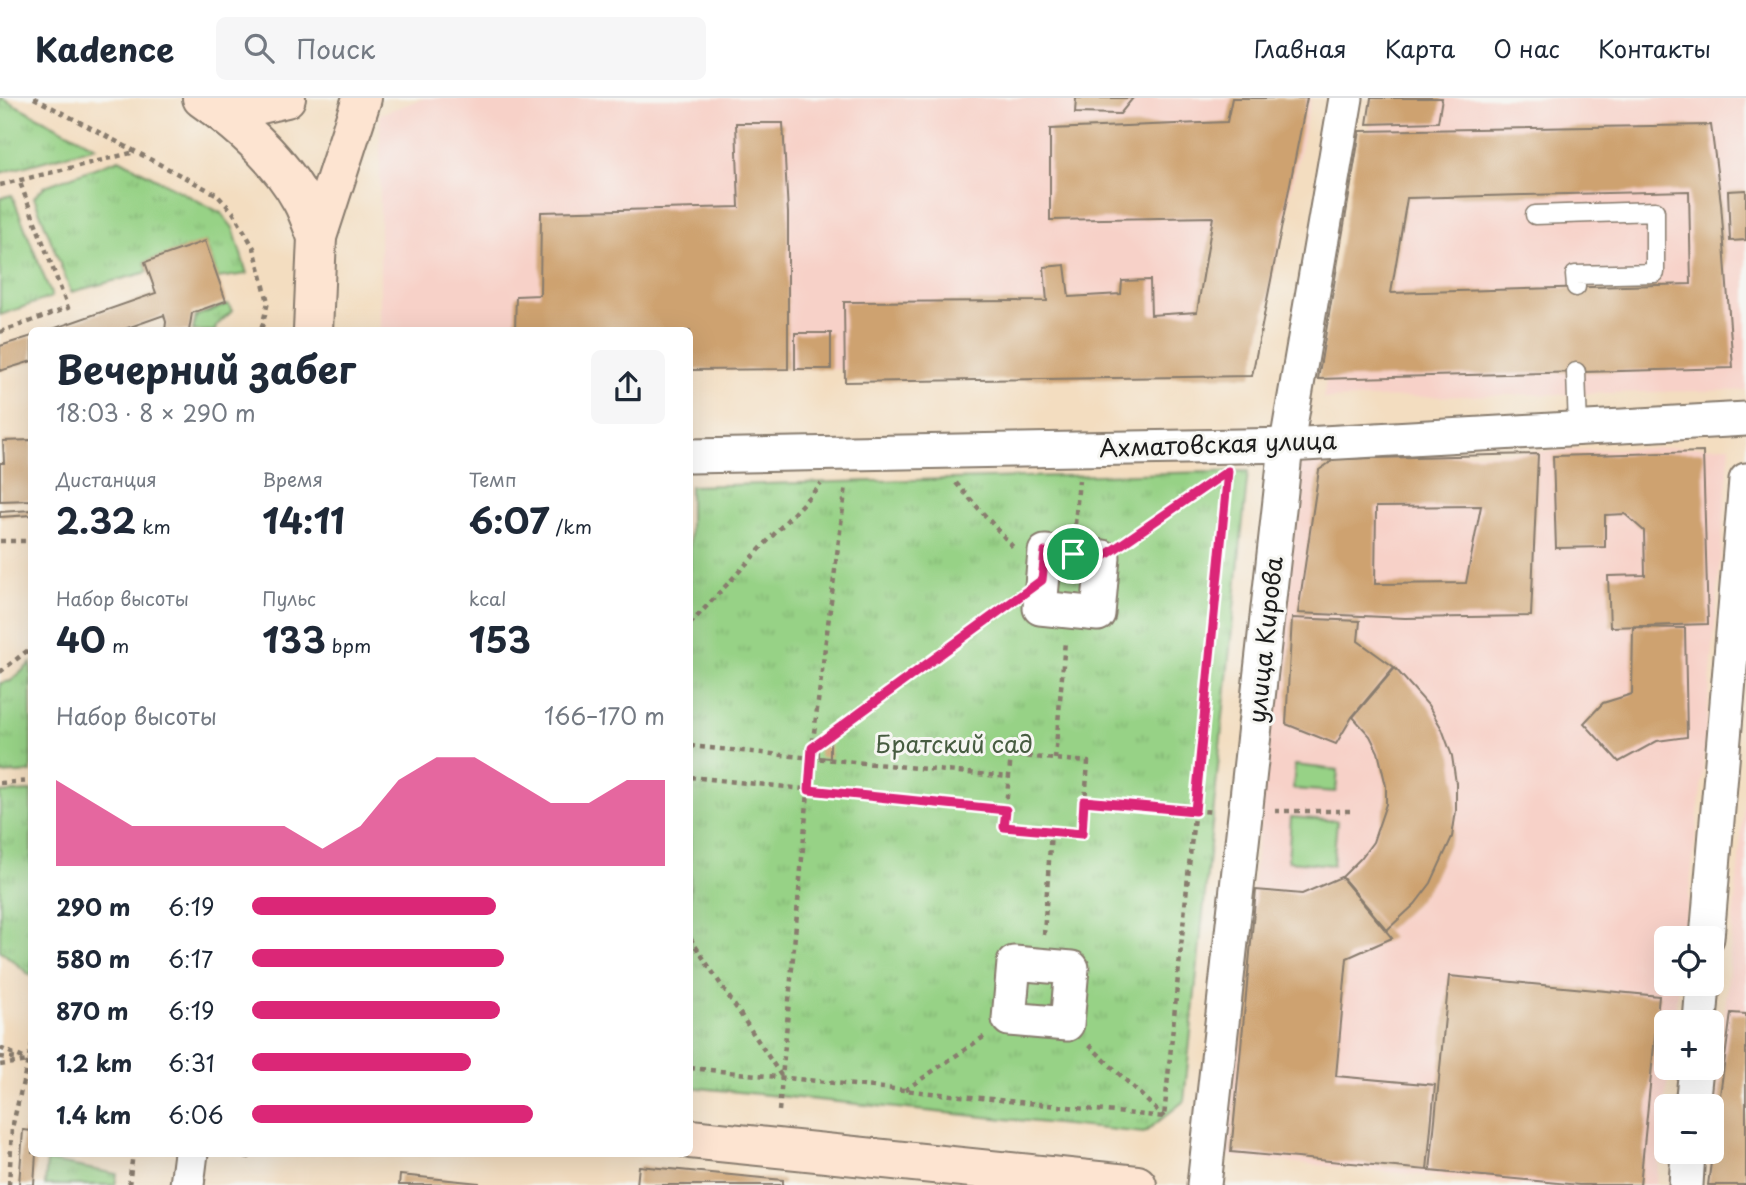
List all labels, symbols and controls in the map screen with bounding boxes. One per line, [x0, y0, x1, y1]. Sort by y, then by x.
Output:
search box [216, 17, 706, 80]
text: Kadence [35, 23, 174, 73]
icon: search [240, 29, 278, 67]
text: Поиск [296, 29, 375, 68]
text: Главная [1254, 30, 1347, 66]
text: Карта [1385, 30, 1455, 66]
text: О нас [1493, 30, 1560, 66]
text: Контакты [1598, 30, 1711, 66]
text: Вечерний забег [56, 340, 356, 397]
button: share [591, 350, 665, 424]
text: 18:03 · 8 × 290 m [56, 395, 256, 430]
street label: Ахматовская улица [1099, 421, 1337, 465]
text: Дистанция [56, 465, 157, 493]
text: Время [262, 465, 323, 493]
text: Темп [469, 465, 517, 493]
text: 2.32 [56, 493, 136, 546]
text: 14:11 [262, 493, 345, 546]
text: 6:07 [469, 493, 549, 546]
text: km [136, 512, 171, 540]
text: /km [549, 512, 592, 540]
pin [1043, 524, 1103, 584]
icon: arrive [1054, 535, 1092, 573]
street label: улица Кирова [1237, 555, 1291, 725]
text: Набор высоты [56, 584, 189, 612]
text: Пульс [262, 584, 316, 612]
text: kcal [469, 584, 507, 612]
text: 40 [56, 612, 106, 665]
text: 133 [262, 612, 326, 665]
text: 153 [469, 612, 531, 665]
text: m [106, 631, 129, 659]
text: bpm [326, 631, 371, 659]
text: Набор высоты [56, 698, 217, 733]
text: 166–170 m [544, 698, 665, 733]
park label: Братский сад [875, 725, 1033, 761]
text: 290 m [56, 889, 131, 924]
text: 6:19 [168, 889, 214, 924]
map controls [1654, 926, 1724, 1164]
button: locate [1654, 926, 1724, 996]
text: 580 m [56, 941, 130, 976]
text: 6:17 [168, 941, 213, 976]
text: 870 m [56, 993, 128, 1028]
text: 6:19 [168, 993, 214, 1028]
button: + [1654, 1010, 1724, 1080]
text: 1.2 km [56, 1045, 132, 1080]
text: 6:31 [168, 1045, 215, 1080]
button: − [1654, 1094, 1724, 1164]
text: 1.4 km [56, 1097, 131, 1132]
text: 6:06 [168, 1097, 224, 1132]

